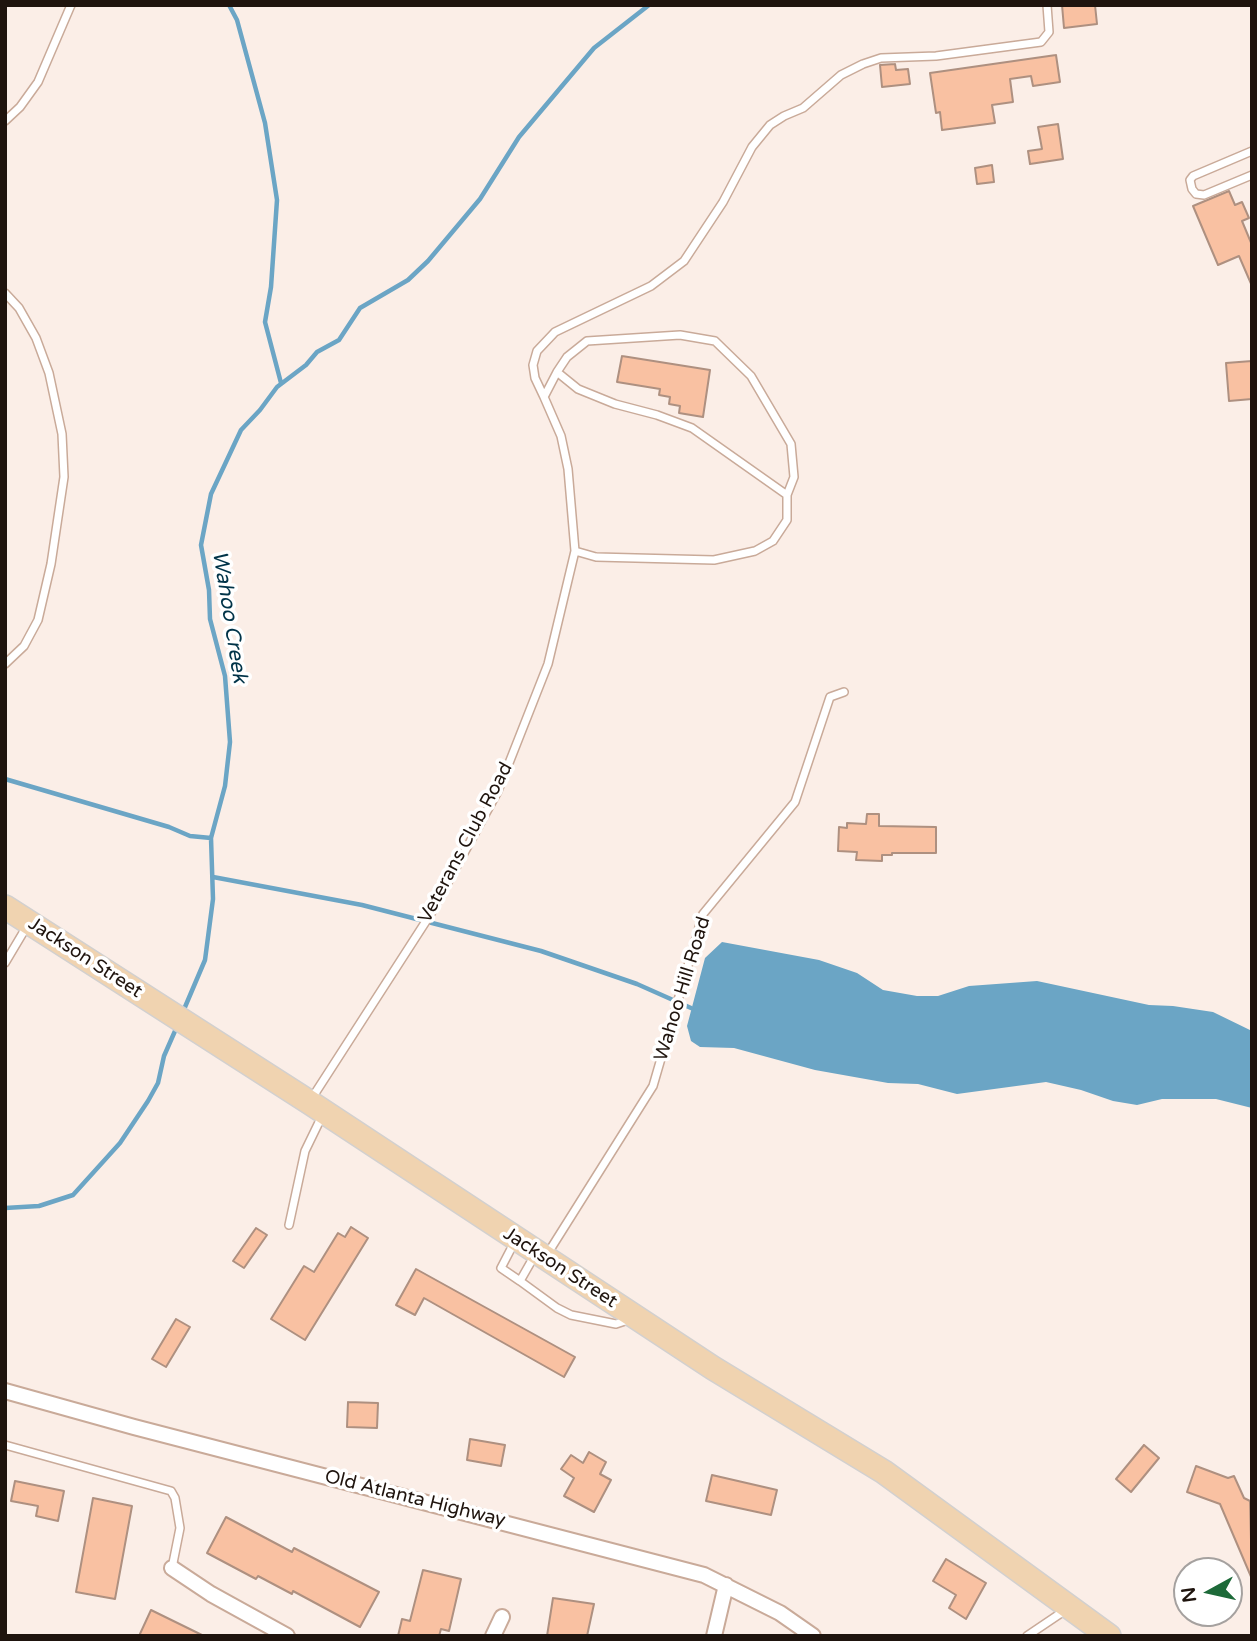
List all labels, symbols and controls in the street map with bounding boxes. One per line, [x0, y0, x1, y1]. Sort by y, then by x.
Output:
water label: Wahoo Creek [206, 549, 252, 685]
street label: Veterans Club Road [414, 759, 518, 927]
street label: Jackson Street [24, 913, 146, 1003]
street label: Wahoo Hill Road [650, 914, 716, 1064]
street label: Jackson Street [499, 1223, 621, 1313]
street label: Old Atlanta Highway [322, 1466, 508, 1532]
north arrow [1173, 1557, 1243, 1627]
text: N [1177, 1586, 1201, 1604]

